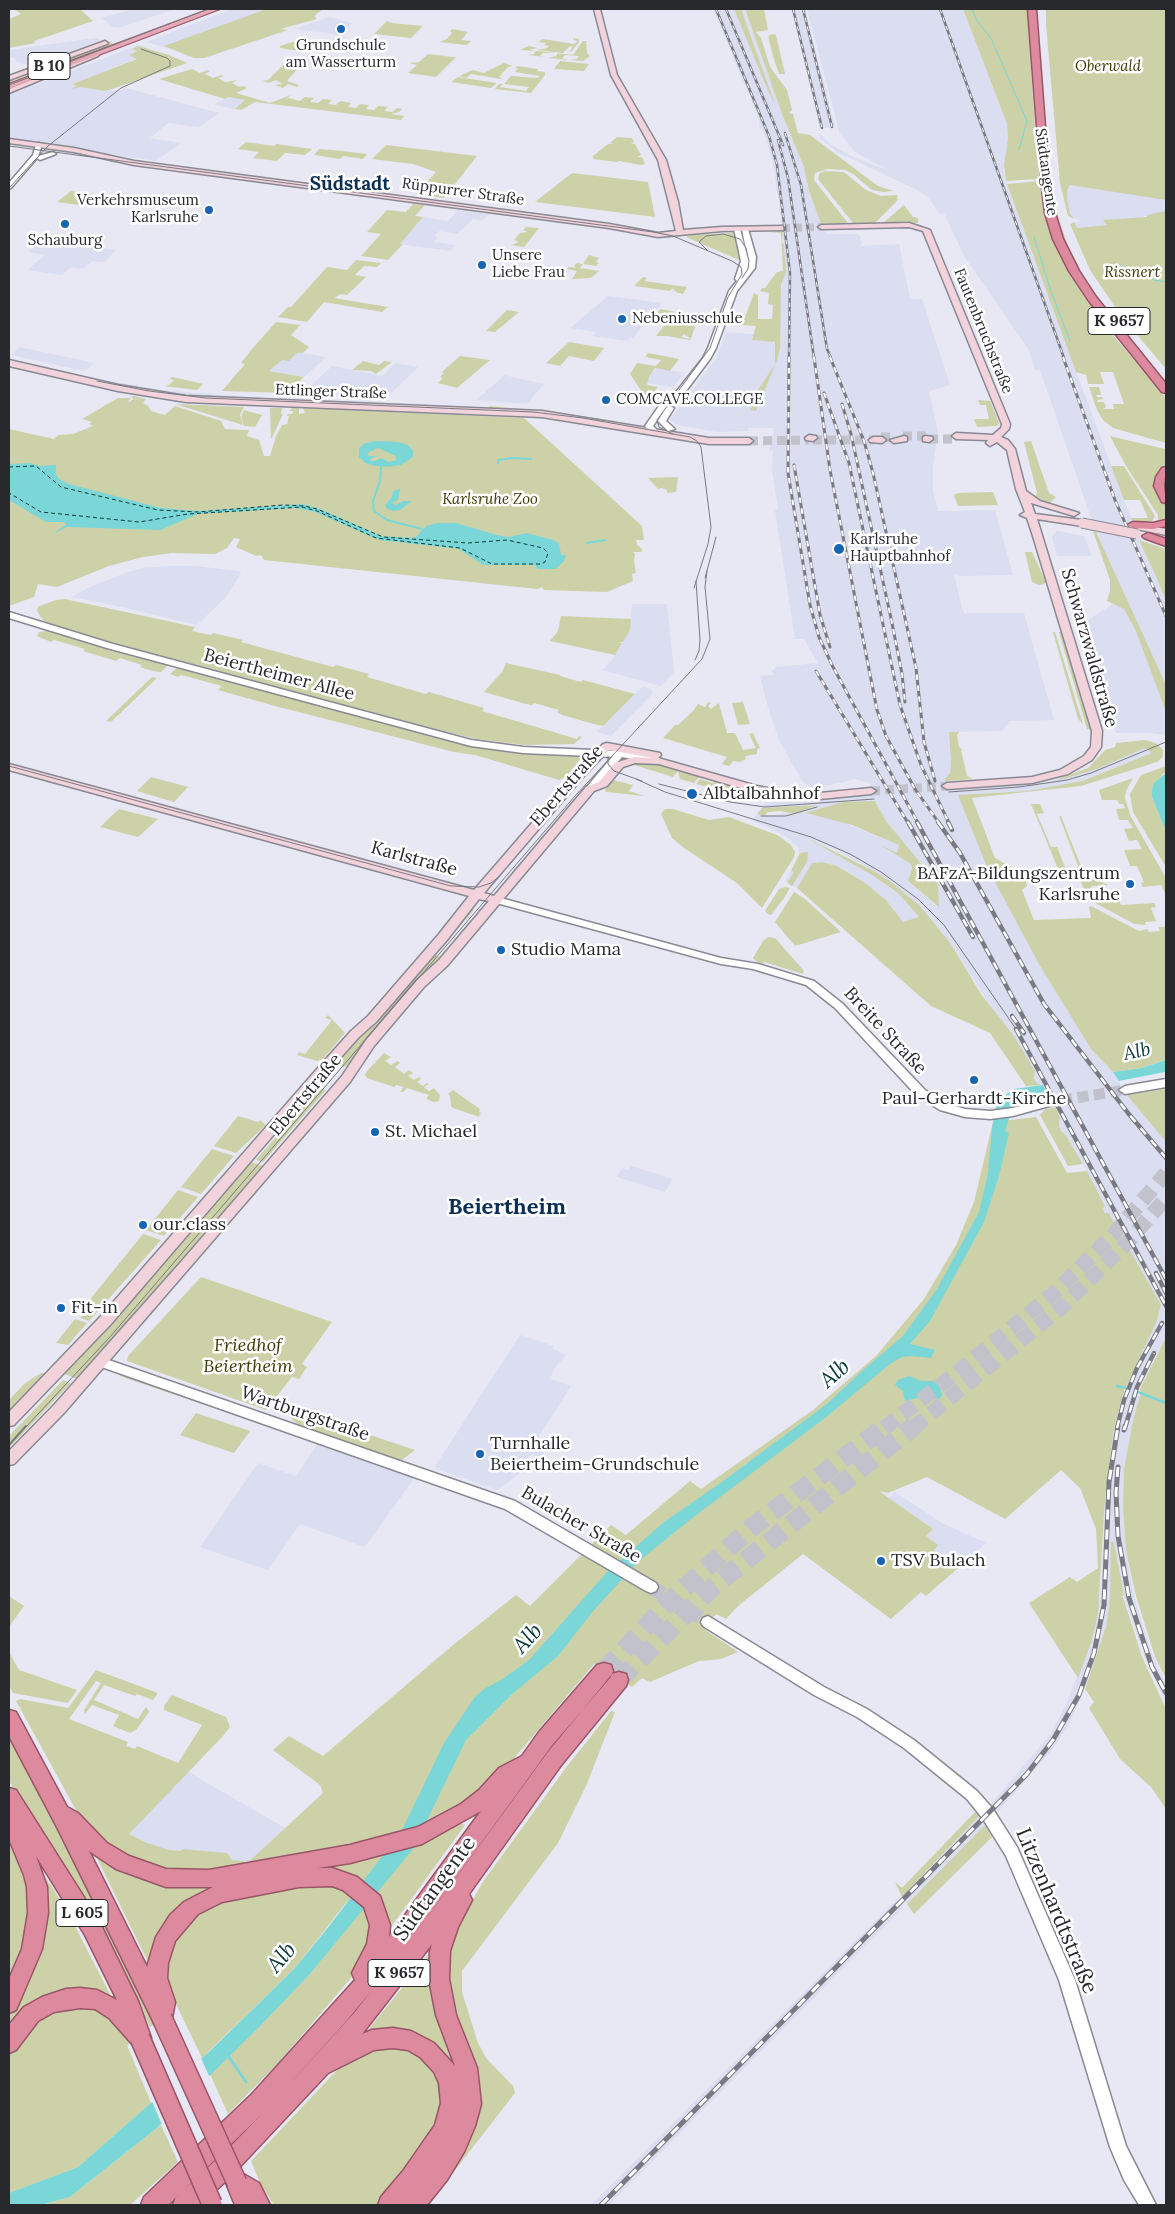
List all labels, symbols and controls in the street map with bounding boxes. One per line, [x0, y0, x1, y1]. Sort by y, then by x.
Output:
marker: Grundschule am Wasserturm [335, 23, 347, 35]
place label: Grundschule am Wasserturm [286, 37, 396, 72]
road number: B 10 [28, 52, 70, 80]
park label: Oberwald [1075, 58, 1141, 76]
street label: Südtangente [1031, 127, 1061, 217]
district label: Südstadt [310, 174, 390, 196]
street label: Rüppurrer Straße [401, 174, 525, 210]
place label: Verkehrsmuseum Karlsruhe [77, 192, 199, 227]
marker: Verkehrsmuseum Karlsruhe [203, 204, 215, 216]
marker: Schauburg [59, 218, 71, 230]
place label: Schauburg [28, 232, 102, 250]
place label: Unsere Liebe Frau [492, 247, 565, 282]
marker: Unsere Liebe Frau [476, 259, 488, 271]
park label: Rissnert [1104, 264, 1160, 282]
street label: Fautenbruchstraße [950, 266, 1016, 396]
road number: K 9657 [1088, 308, 1150, 334]
place label: Nebeniusschule [632, 310, 743, 328]
marker: Nebeniusschule [616, 313, 628, 325]
street label: Ettlinger Straße [275, 381, 387, 403]
place label: COMCAVE.COLLEGE [616, 391, 763, 409]
marker: COMCAVE.COLLEGE [600, 394, 612, 406]
park label: Karlsruhe Zoo [442, 491, 538, 509]
place label: Karlsruhe Hauptbahnhof [850, 531, 950, 566]
marker: Karlsruhe Hauptbahnhof [832, 542, 846, 556]
street label: Schwarzwaldstraße [1056, 566, 1122, 730]
street label: Beiertheimer Allee [201, 644, 357, 706]
street label: Ebertstraße [526, 741, 608, 831]
place label: Albtalbahnhof [703, 783, 820, 805]
marker: Albtalbahnhof [685, 787, 699, 801]
street label: Karlstraße [368, 837, 460, 881]
place label: BAFzA-Bildungszentrum Karlsruhe [917, 863, 1120, 906]
marker: BAFzA-Bildungszentrum Karlsruhe [1124, 878, 1136, 890]
place label: Studio Mama [511, 939, 621, 961]
marker: Studio Mama [495, 944, 507, 956]
street label: Breite Straße [839, 983, 931, 1079]
water label: Alb [1122, 1038, 1152, 1066]
street label: Ebertstraße [265, 1050, 347, 1140]
marker: Paul-Gerhardt-Kirche [968, 1074, 980, 1086]
place label: Paul-Gerhardt-Kirche [882, 1088, 1066, 1110]
place label: St. Michael [385, 1121, 477, 1143]
marker: St. Michael [369, 1126, 381, 1138]
district label: Beiertheim [448, 1195, 566, 1221]
place label: our.class [153, 1214, 226, 1236]
marker: our.class [137, 1219, 149, 1231]
place label: Fit-in [71, 1297, 118, 1319]
marker: Fit-in [55, 1302, 67, 1314]
park label: Friedhof Beiertheim [203, 1335, 293, 1378]
water label: Alb [815, 1354, 855, 1394]
street label: Wartburgstraße [238, 1382, 372, 1446]
place label: Turnhalle Beiertheim-Grundschule [490, 1433, 699, 1476]
marker: Turnhalle Beiertheim-Grundschule [474, 1448, 486, 1460]
street label: Bulacher Straße [517, 1482, 645, 1568]
place label: TSV Bulach [891, 1550, 986, 1572]
marker: TSV Bulach [875, 1555, 887, 1567]
water label: Alb [508, 1619, 548, 1659]
street label: Litzenhardtstraße [1010, 1824, 1102, 1998]
street label: Südtangente [389, 1832, 481, 1946]
road number: L 605 [56, 1900, 108, 1926]
water label: Alb [262, 1938, 302, 1978]
road number: K 9657 [368, 1960, 430, 1986]

